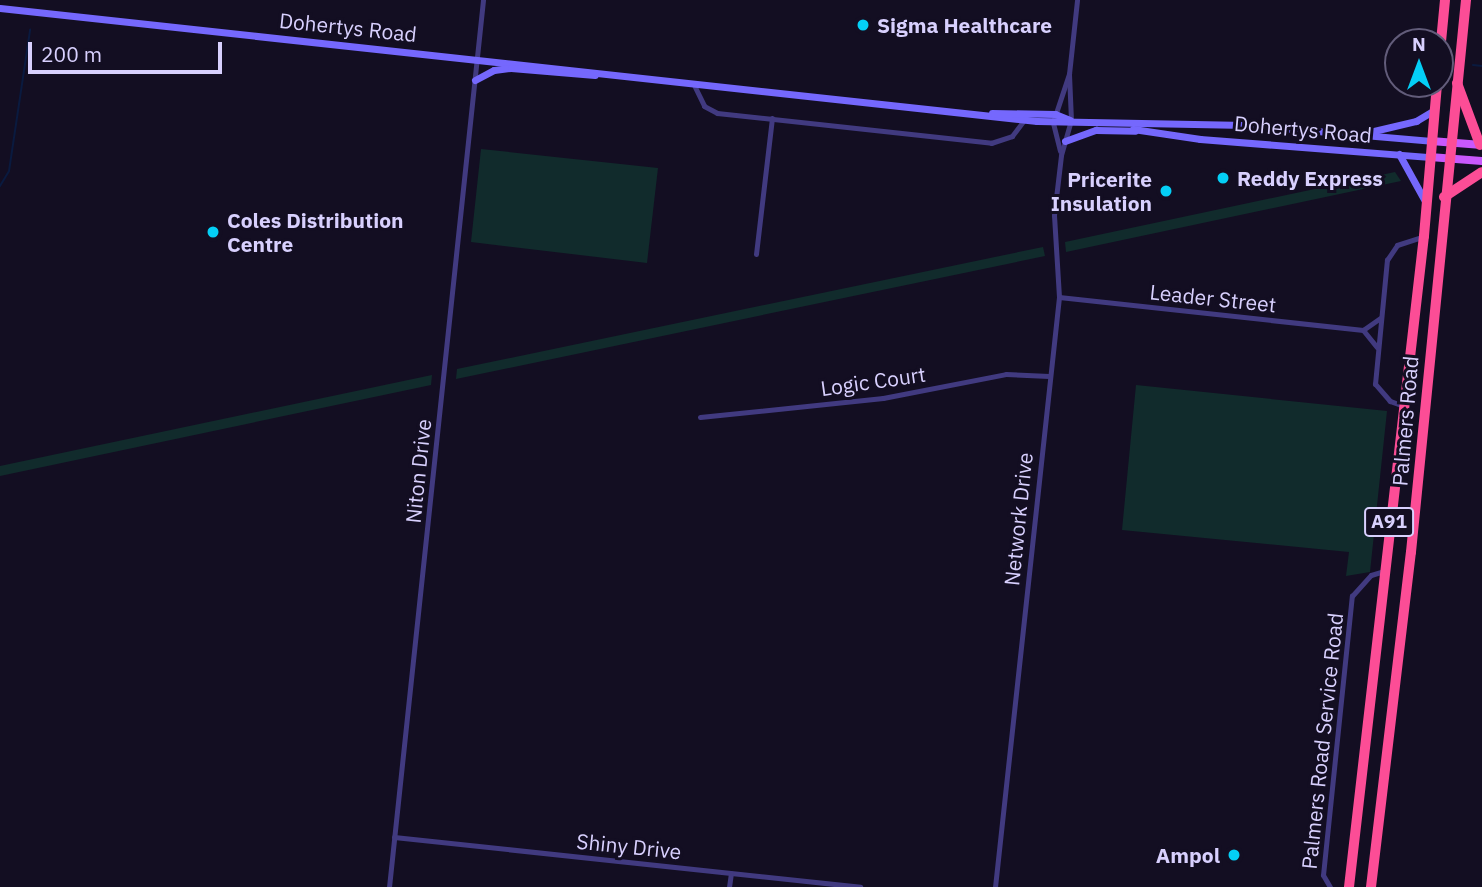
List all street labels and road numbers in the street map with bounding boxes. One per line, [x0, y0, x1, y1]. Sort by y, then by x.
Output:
street label: Dohertys Road [278, 7, 418, 47]
street label: Dohertys Road [1233, 110, 1373, 148]
street label: Leader Street [1149, 279, 1277, 317]
street label: Palmers Road [1387, 355, 1423, 487]
street label: Logic Court [819, 361, 927, 401]
street label: Niton Drive [400, 418, 436, 524]
street label: Network Drive [998, 451, 1038, 587]
road number: A91 [1363, 506, 1415, 538]
street label: Palmers Road Service Road [1296, 611, 1348, 871]
street label: Shiny Drive [575, 828, 683, 864]

